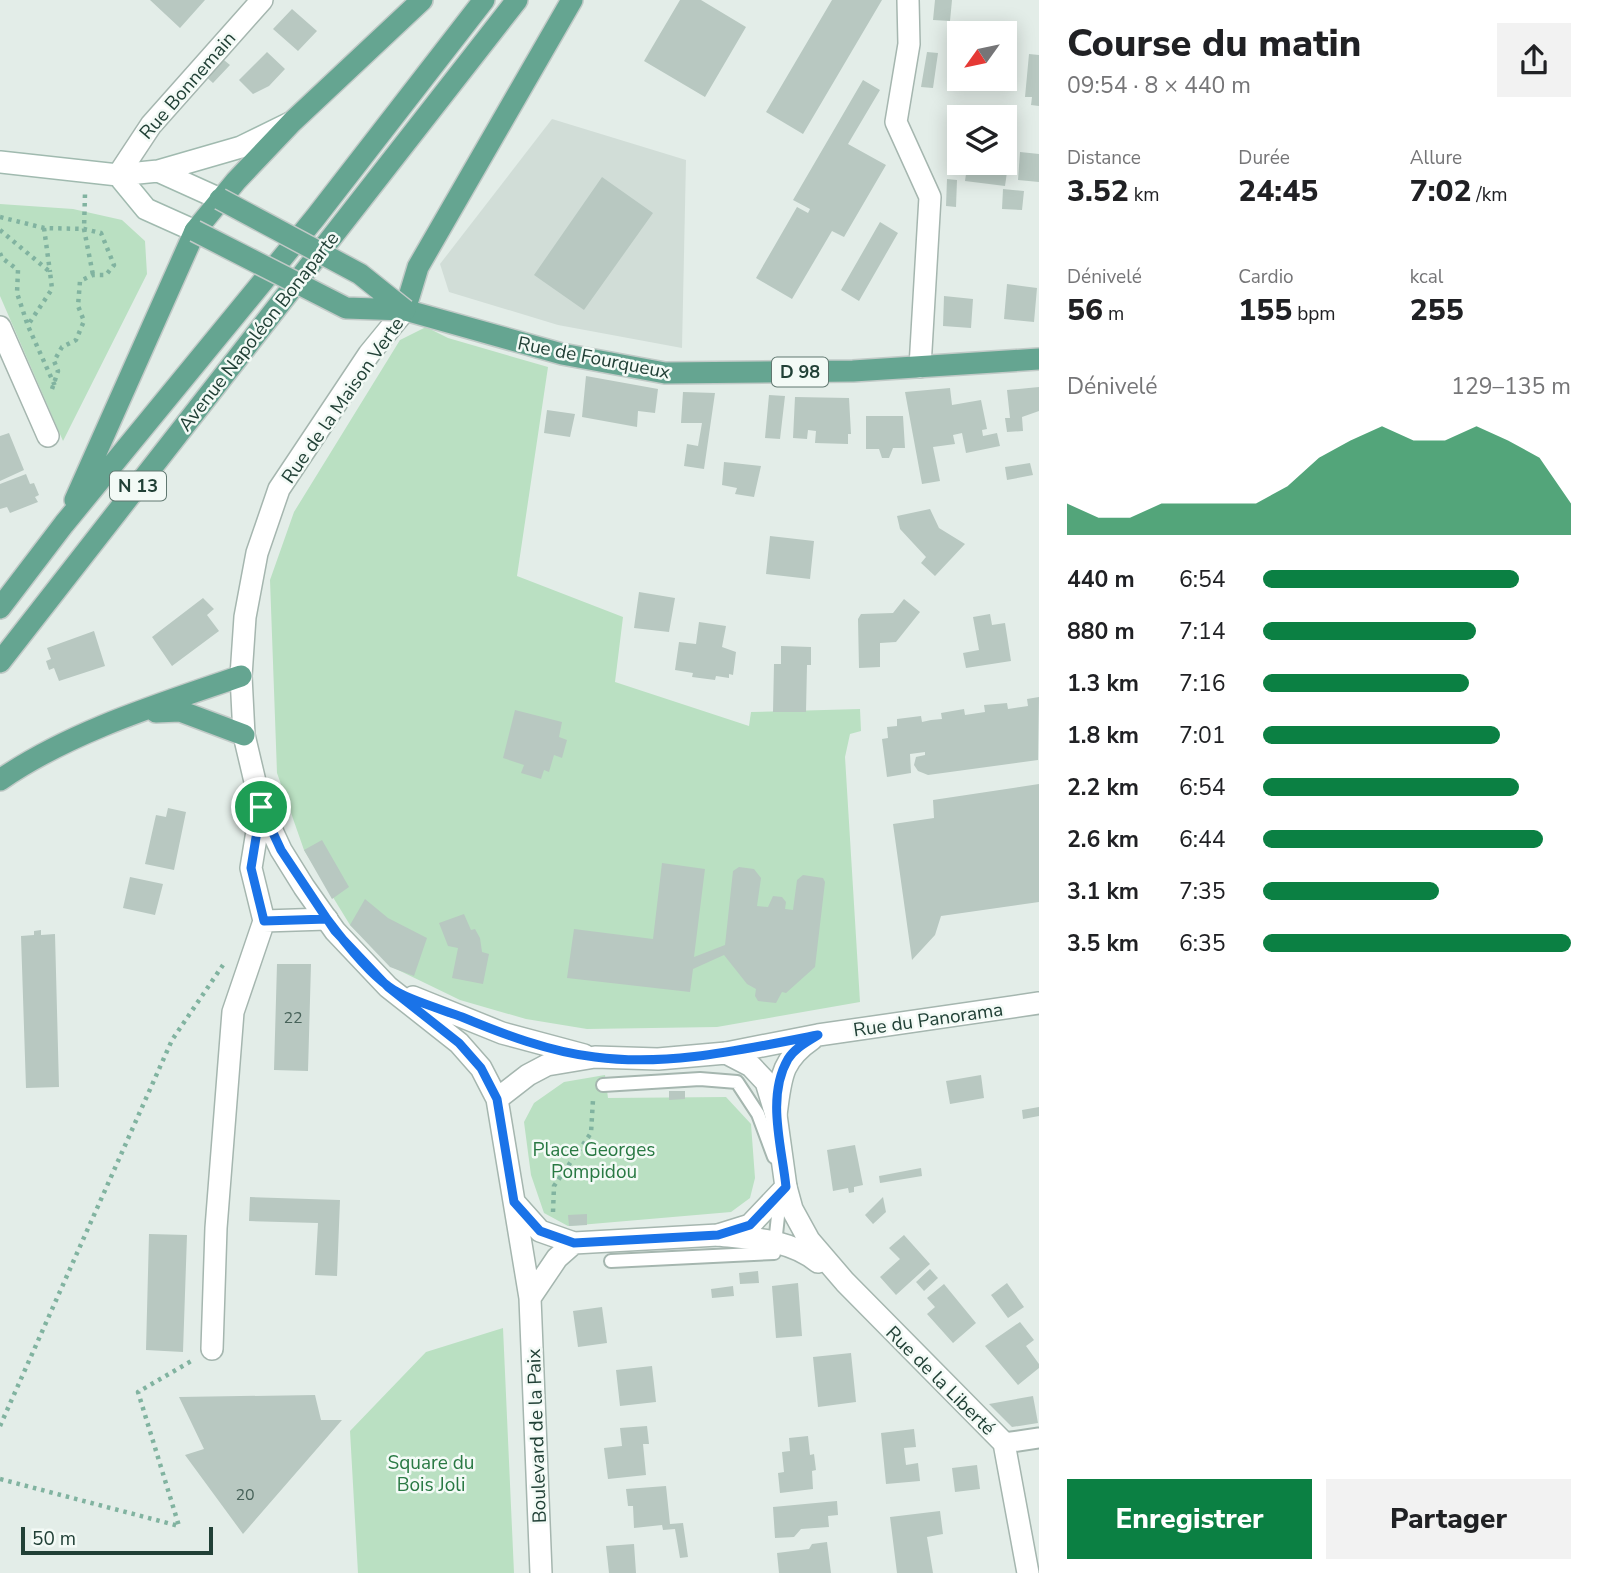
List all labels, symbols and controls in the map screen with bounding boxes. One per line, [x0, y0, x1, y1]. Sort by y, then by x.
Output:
text: Course du matin [1067, 18, 1361, 69]
north arrow [947, 21, 1017, 91]
map controls [947, 21, 1017, 175]
button: share [1497, 23, 1571, 97]
street label: Rue Bonnemain [134, 26, 242, 145]
text: 09:54 · 8 × 440 m [1067, 70, 1251, 101]
button: layers [947, 105, 1017, 175]
text: Distance [1067, 145, 1141, 171]
text: Durée [1238, 145, 1290, 171]
text: Allure [1410, 145, 1462, 171]
text: 3.52 [1067, 171, 1129, 212]
text: 24:45 [1238, 171, 1318, 212]
text: 7:02 [1410, 171, 1471, 212]
text: km [1129, 182, 1159, 208]
text: /km [1471, 182, 1507, 208]
street label: Avenue Napoléon Bonaparte [173, 226, 345, 437]
text: Dénivelé [1067, 264, 1142, 290]
text: Cardio [1238, 264, 1294, 290]
text: kcal [1410, 264, 1443, 290]
text: 56 [1067, 290, 1103, 331]
text: 155 [1238, 290, 1292, 331]
text: 255 [1410, 290, 1464, 331]
text: m [1103, 301, 1124, 327]
text: bpm [1292, 301, 1336, 327]
street label: Rue de la Maison Verte [276, 312, 410, 489]
street label: Rue de Fourqueux [515, 330, 672, 386]
road number: D 98 [772, 358, 828, 386]
text: Dénivelé [1067, 371, 1158, 402]
text: 129–135 m [1451, 371, 1571, 402]
road number: N 13 [110, 472, 166, 500]
text: 440 m [1067, 564, 1135, 595]
text: 6:54 [1179, 564, 1226, 595]
text: 880 m [1067, 616, 1135, 647]
text: 7:14 [1179, 616, 1226, 647]
text: 1.3 km [1067, 668, 1139, 699]
text: 7:16 [1179, 668, 1226, 699]
text: 1.8 km [1067, 720, 1139, 751]
text: 7:01 [1179, 720, 1226, 751]
text: 2.2 km [1067, 772, 1139, 803]
text: 6:54 [1179, 772, 1226, 803]
pin [231, 777, 291, 837]
icon: arrive [242, 788, 280, 826]
text: 2.6 km [1067, 824, 1139, 855]
text: 6:44 [1179, 824, 1226, 855]
text: 3.1 km [1067, 876, 1139, 907]
text: 7:35 [1179, 876, 1226, 907]
text: 3.5 km [1067, 928, 1139, 959]
text: 6:35 [1179, 928, 1226, 959]
street label: Rue du Panorama [852, 997, 1005, 1043]
house number: 22 [283, 1007, 303, 1029]
park label: Place Georges Pompidou [533, 1137, 655, 1185]
street label: Rue de la Liberté [880, 1320, 1001, 1441]
street label: Boulevard de la Paix [521, 1348, 553, 1524]
park label: Square du Bois Joli [388, 1450, 474, 1498]
button: Enregistrer [1067, 1479, 1312, 1559]
button: Partager [1326, 1479, 1571, 1559]
house number: 20 [235, 1484, 255, 1506]
scale bar [21, 1524, 214, 1556]
text: 50 m [32, 1526, 76, 1552]

